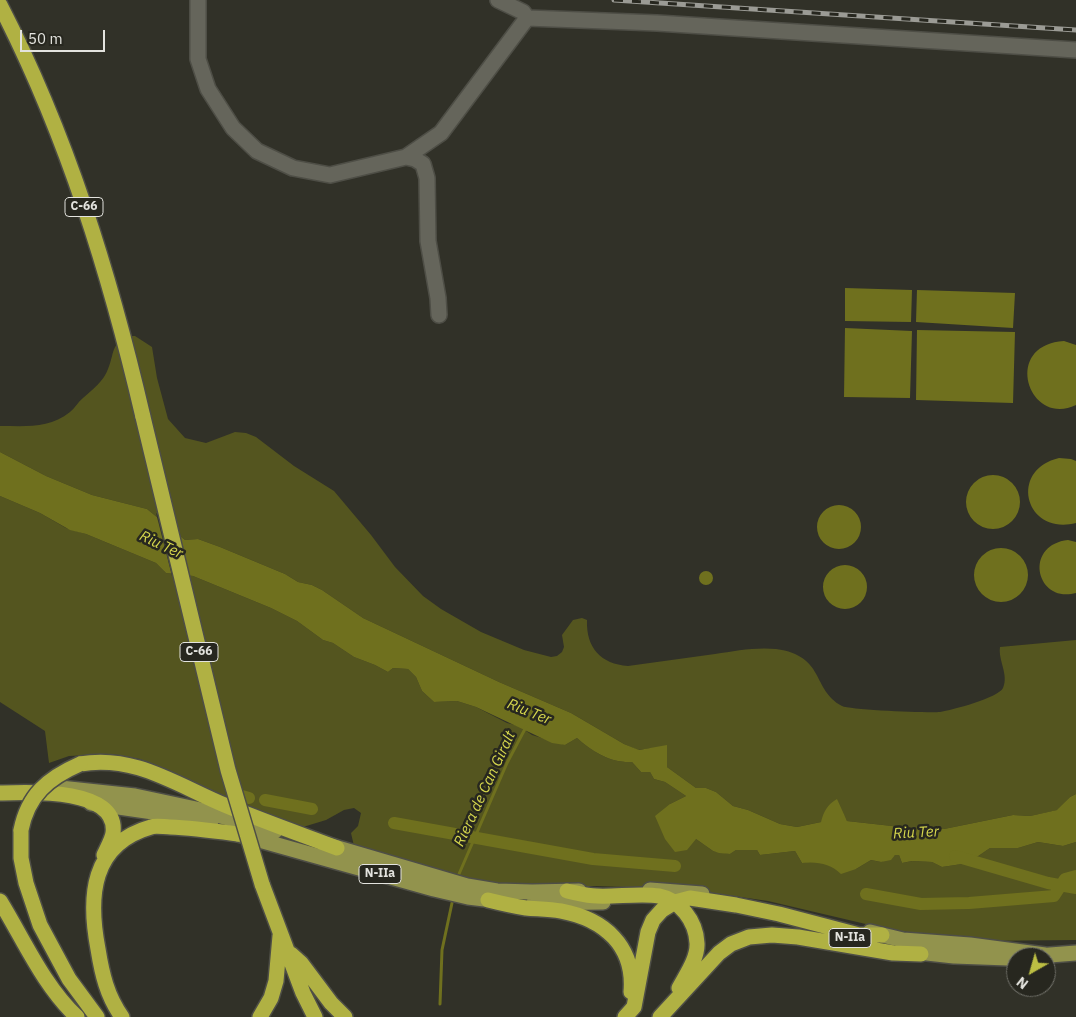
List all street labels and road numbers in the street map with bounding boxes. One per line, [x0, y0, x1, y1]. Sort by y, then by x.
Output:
road number: C-66 [65, 198, 103, 216]
road number: C-66 [180, 642, 218, 662]
road number: N-IIa [359, 864, 401, 884]
road number: N-IIa [829, 928, 871, 948]

